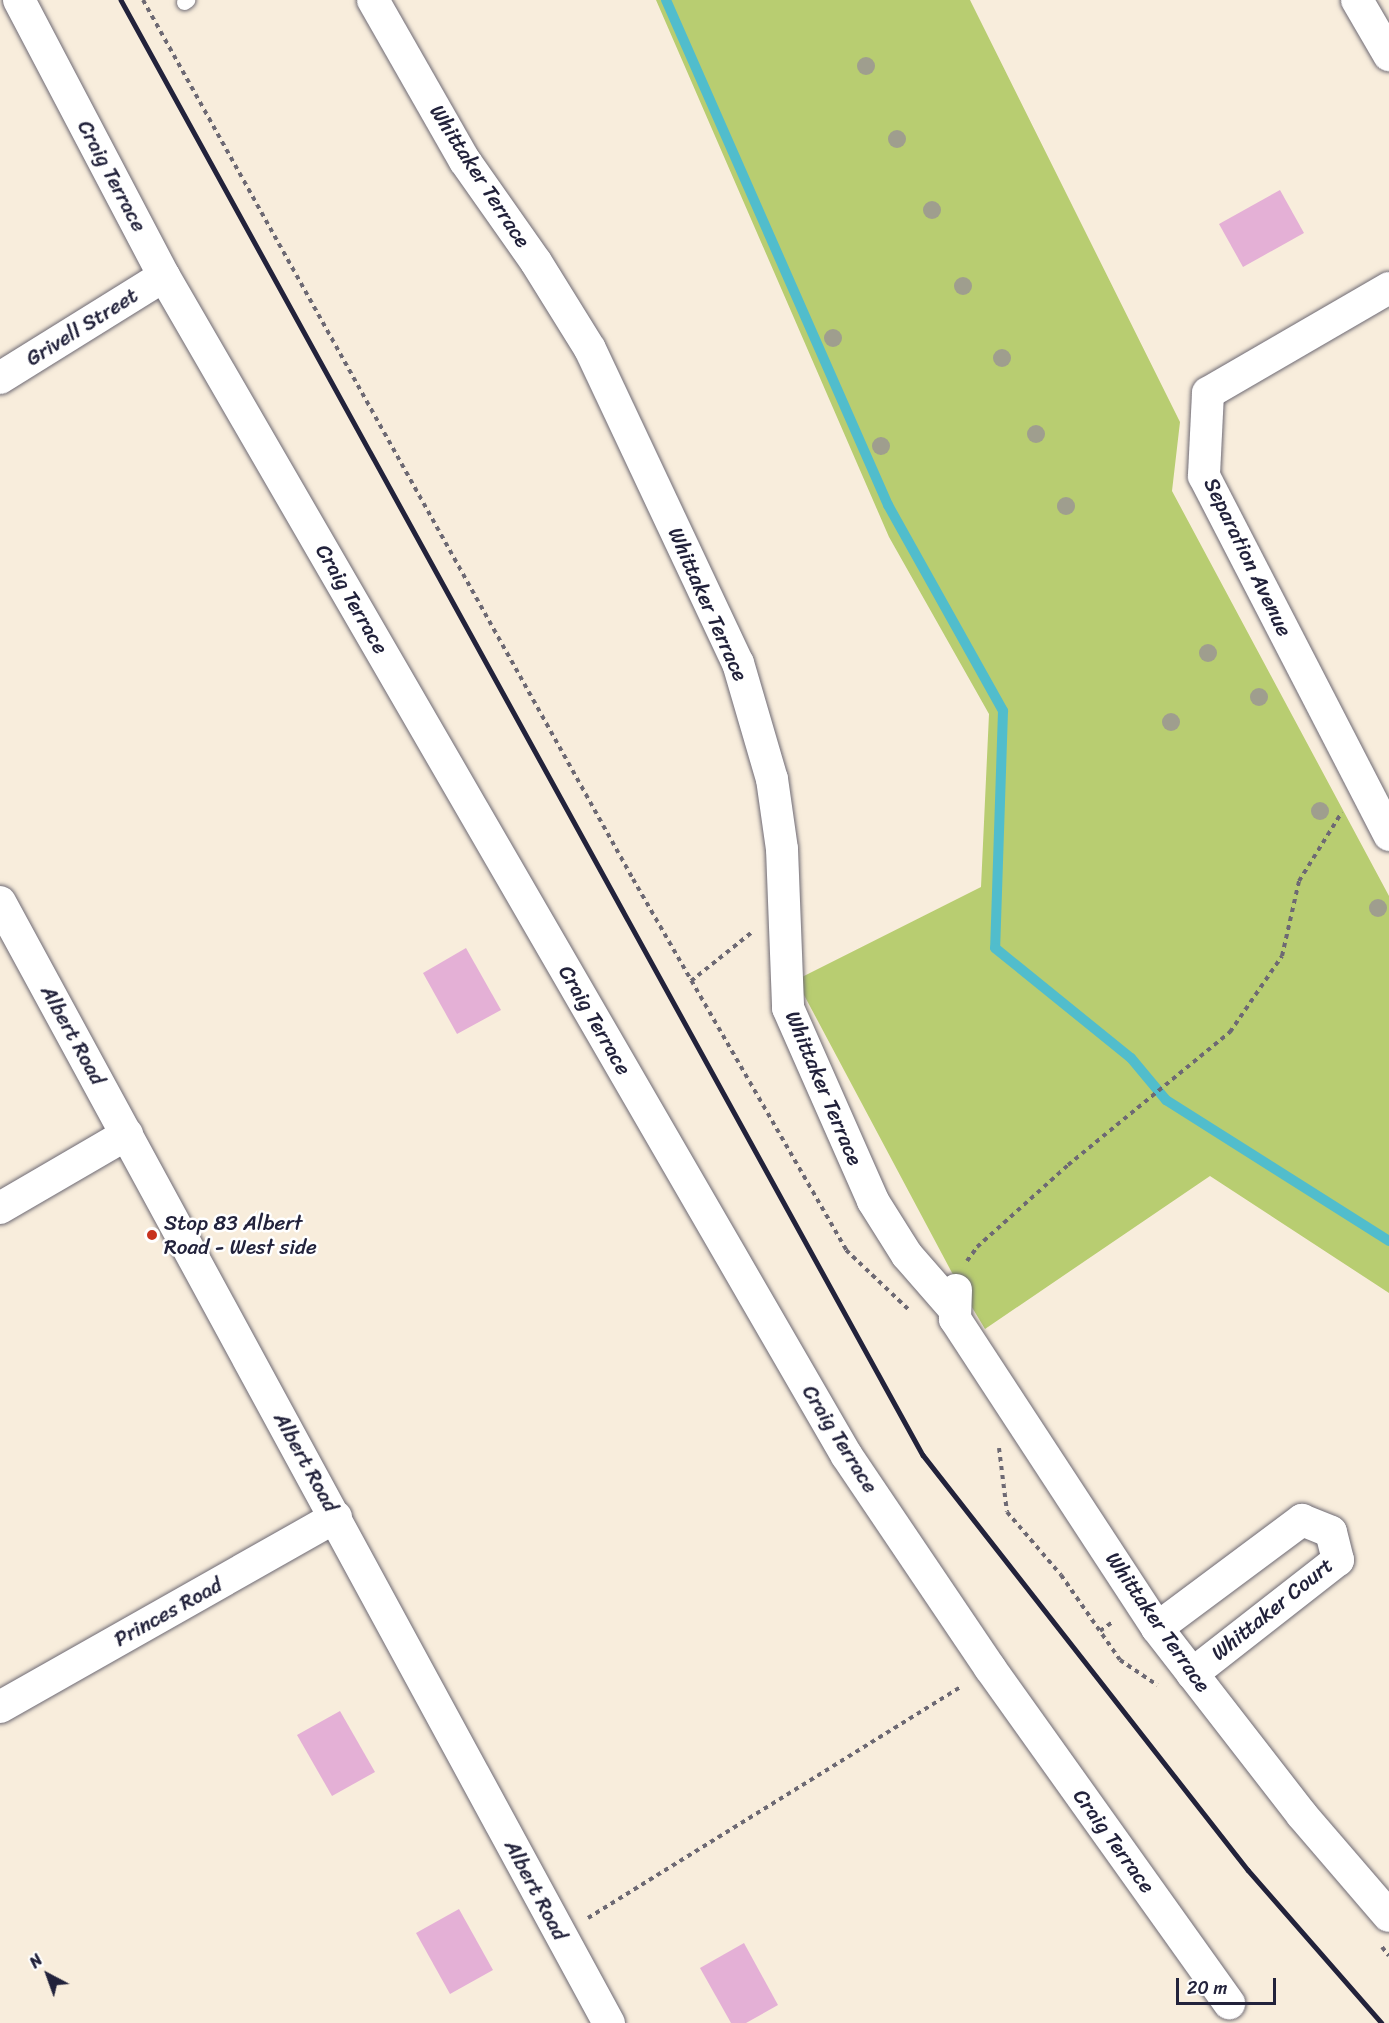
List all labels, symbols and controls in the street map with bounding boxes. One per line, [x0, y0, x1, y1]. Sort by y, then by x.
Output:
street label: Whittaker Terrace [424, 100, 536, 252]
street label: Craig Terrace [72, 116, 152, 236]
street label: Grivell Street [22, 283, 142, 371]
street label: Separation Avenue [1199, 474, 1297, 640]
street label: Whittaker Terrace [663, 523, 753, 685]
street label: Craig Terrace [310, 539, 394, 659]
street label: Craig Terrace [553, 960, 637, 1080]
street label: Albert Road [35, 981, 111, 1089]
street label: Whittaker Terrace [780, 1007, 868, 1169]
place label: Stop 83 Albert Road - West side [164, 1210, 318, 1260]
marker: Stop 83 Albert Road - West side [145, 1228, 159, 1242]
street label: Craig Terrace [797, 1380, 883, 1498]
street label: Albert Road [268, 1408, 344, 1516]
street label: Whittaker Terrace [1100, 1547, 1216, 1697]
street label: Whittaker Court [1206, 1552, 1338, 1666]
street label: Princes Road [109, 1572, 227, 1652]
street label: Craig Terrace [1068, 1784, 1160, 1898]
street label: Albert Road [499, 1836, 573, 1944]
north arrow [18, 1945, 78, 2005]
text: N [22, 1946, 50, 1976]
scale bar [1179, 1966, 1280, 2004]
text: 20 m [1187, 1972, 1227, 2004]

